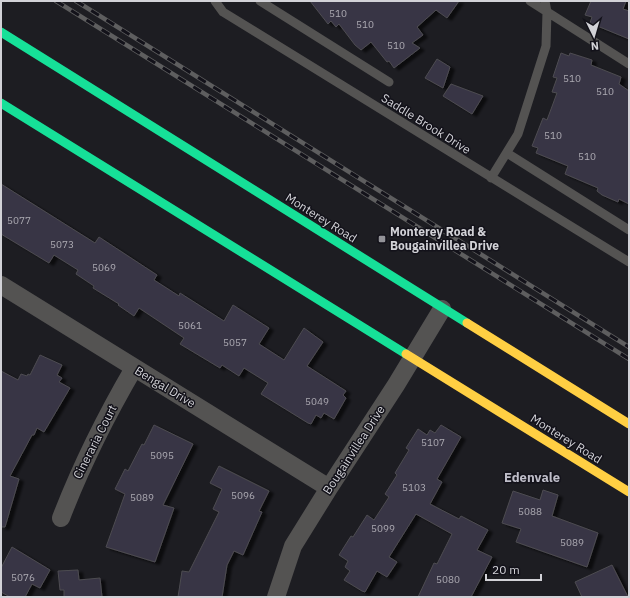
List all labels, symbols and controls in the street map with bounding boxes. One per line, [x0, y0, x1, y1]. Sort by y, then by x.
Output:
house number: 510 [329, 7, 347, 20]
north arrow [574, 16, 614, 56]
house number: 510 [356, 18, 374, 31]
house number: 510 [387, 39, 405, 52]
text: N [590, 39, 599, 53]
house number: 510 [563, 72, 581, 85]
house number: 510 [596, 85, 614, 98]
street label: Saddle Brook Drive [379, 90, 474, 157]
house number: 510 [544, 129, 562, 142]
house number: 510 [578, 150, 596, 163]
street label: Monterey Road [283, 190, 360, 245]
house number: 5077 [7, 214, 31, 227]
place label: Monterey Road & Bougainvillea Drive [390, 224, 499, 253]
marker: Monterey Road & Bougainvillea Drive [377, 234, 387, 244]
house number: 5073 [50, 238, 74, 251]
house number: 5069 [92, 261, 116, 274]
house number: 5061 [178, 319, 202, 332]
house number: 5057 [223, 336, 247, 349]
street label: Bengal Drive [132, 363, 199, 411]
house number: 5049 [305, 395, 329, 408]
street label: Cineraria Court [70, 402, 120, 481]
street label: Bougainvillea Drive [319, 402, 388, 497]
street label: Monterey Road [528, 411, 605, 466]
house number: 5107 [421, 436, 445, 449]
house number: 5095 [150, 449, 174, 462]
district label: Edenvale [504, 469, 560, 486]
house number: 5103 [402, 481, 426, 494]
house number: 5096 [231, 489, 255, 502]
house number: 5089 [130, 491, 154, 504]
house number: 5088 [518, 505, 542, 518]
house number: 5099 [371, 522, 395, 535]
house number: 5089 [560, 536, 584, 549]
scale bar [486, 556, 541, 582]
text: 20 m [492, 562, 520, 577]
house number: 5076 [11, 571, 35, 584]
house number: 5080 [436, 573, 460, 586]

